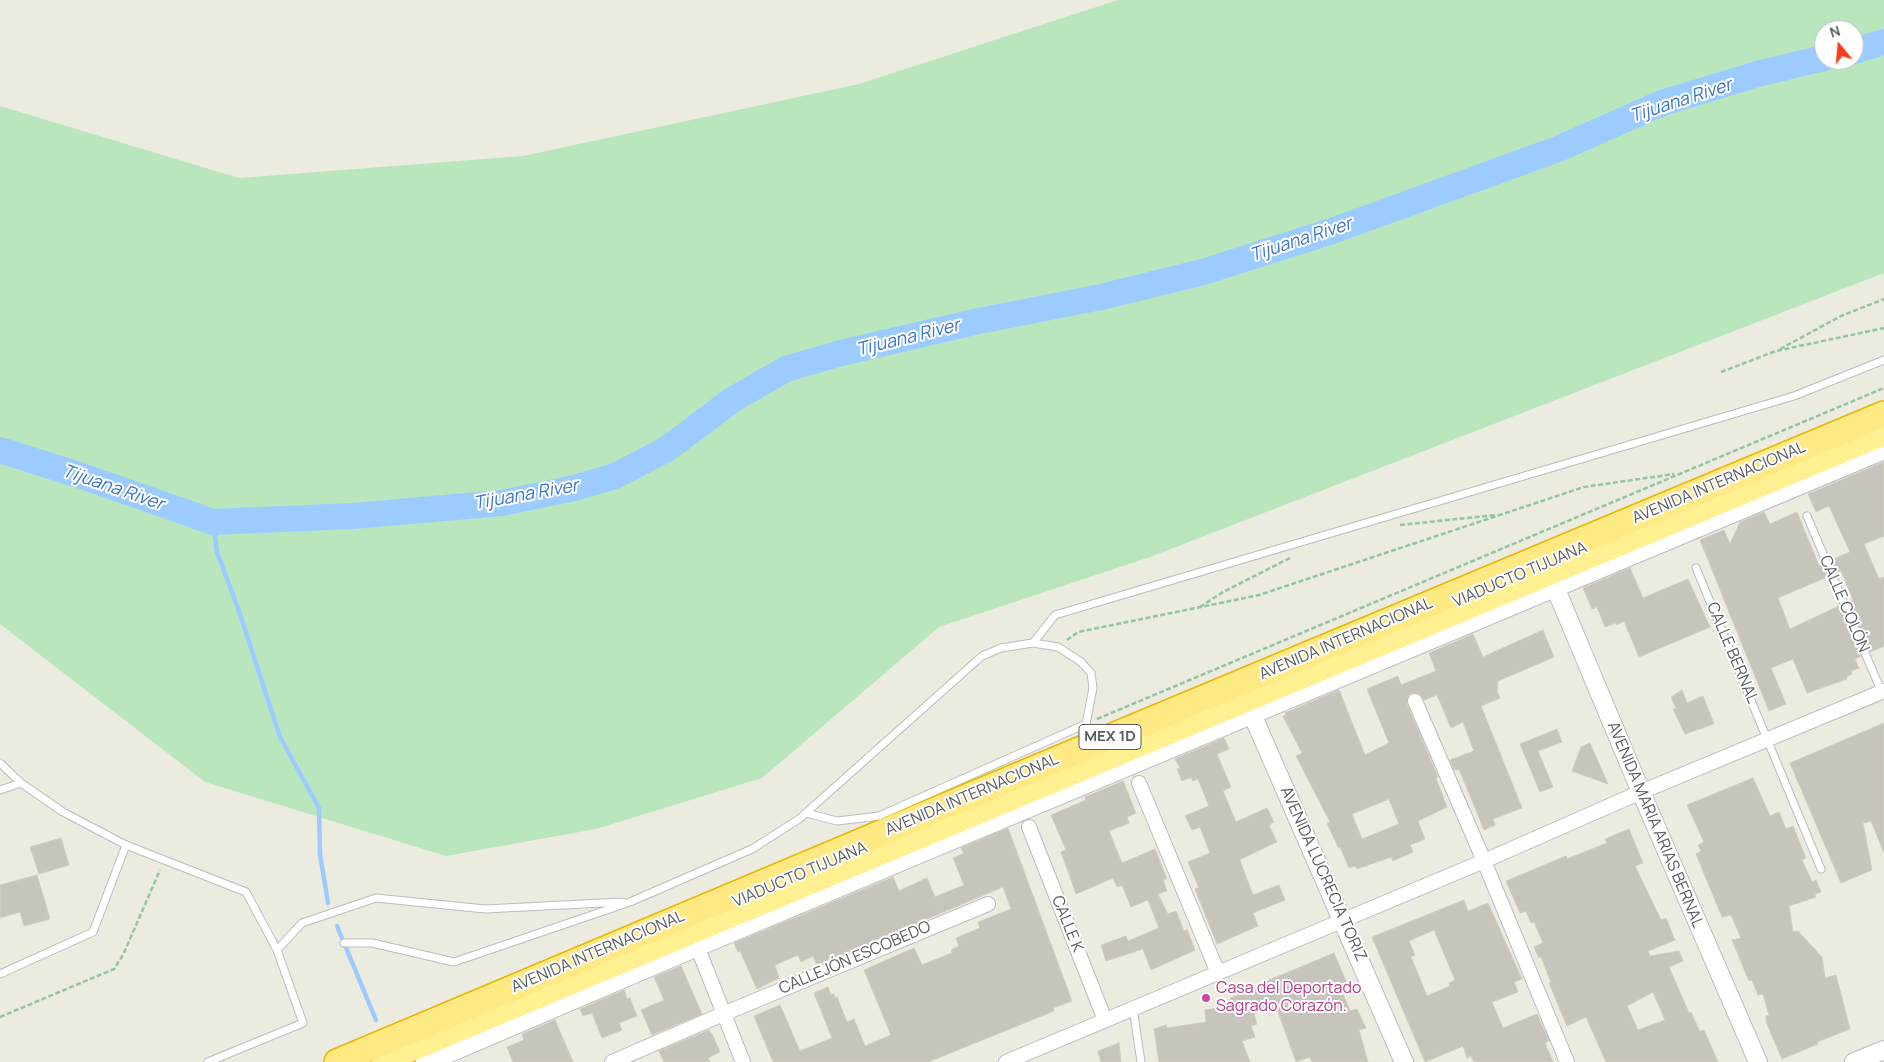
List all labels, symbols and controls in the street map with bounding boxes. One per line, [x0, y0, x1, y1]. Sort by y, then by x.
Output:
north arrow [1814, 20, 1864, 70]
text: N [1827, 21, 1842, 42]
water label: Tijuana River [1627, 74, 1735, 128]
water label: Tijuana River [1247, 213, 1355, 267]
water label: Tijuana River [854, 315, 962, 361]
street label: AVENIDA INTERNACIONAL [1629, 438, 1809, 528]
water label: Tijuana River [59, 461, 167, 515]
water label: Tijuana River [472, 475, 580, 515]
street label: VIADUCTO TIJUANA [1450, 538, 1590, 612]
street label: CALLE COLÓN [1815, 553, 1873, 655]
street label: AVENIDA INTERNACIONAL [1256, 594, 1436, 684]
street label: CALLE BERNAL [1702, 599, 1762, 707]
street label: AVENIDA MARIA ARIAS BERNAL [1603, 719, 1707, 931]
road number: MEX 1D [1079, 724, 1141, 750]
street label: AVENIDA INTERNACIONAL [882, 750, 1062, 840]
street label: AVENIDA LUCRECIA TORIZ [1276, 784, 1370, 964]
street label: VIADUCTO TIJUANA [730, 838, 870, 912]
street label: CALLE K [1047, 893, 1087, 955]
street label: AVENIDA INTERNACIONAL [508, 907, 688, 997]
street label: CALLEJÓN ESCOBEDO [776, 917, 934, 999]
place label: Casa del Deportado Sagrado Corazón. [1216, 979, 1361, 1017]
marker: Casa del Deportado Sagrado Corazón. [1200, 992, 1212, 1004]

